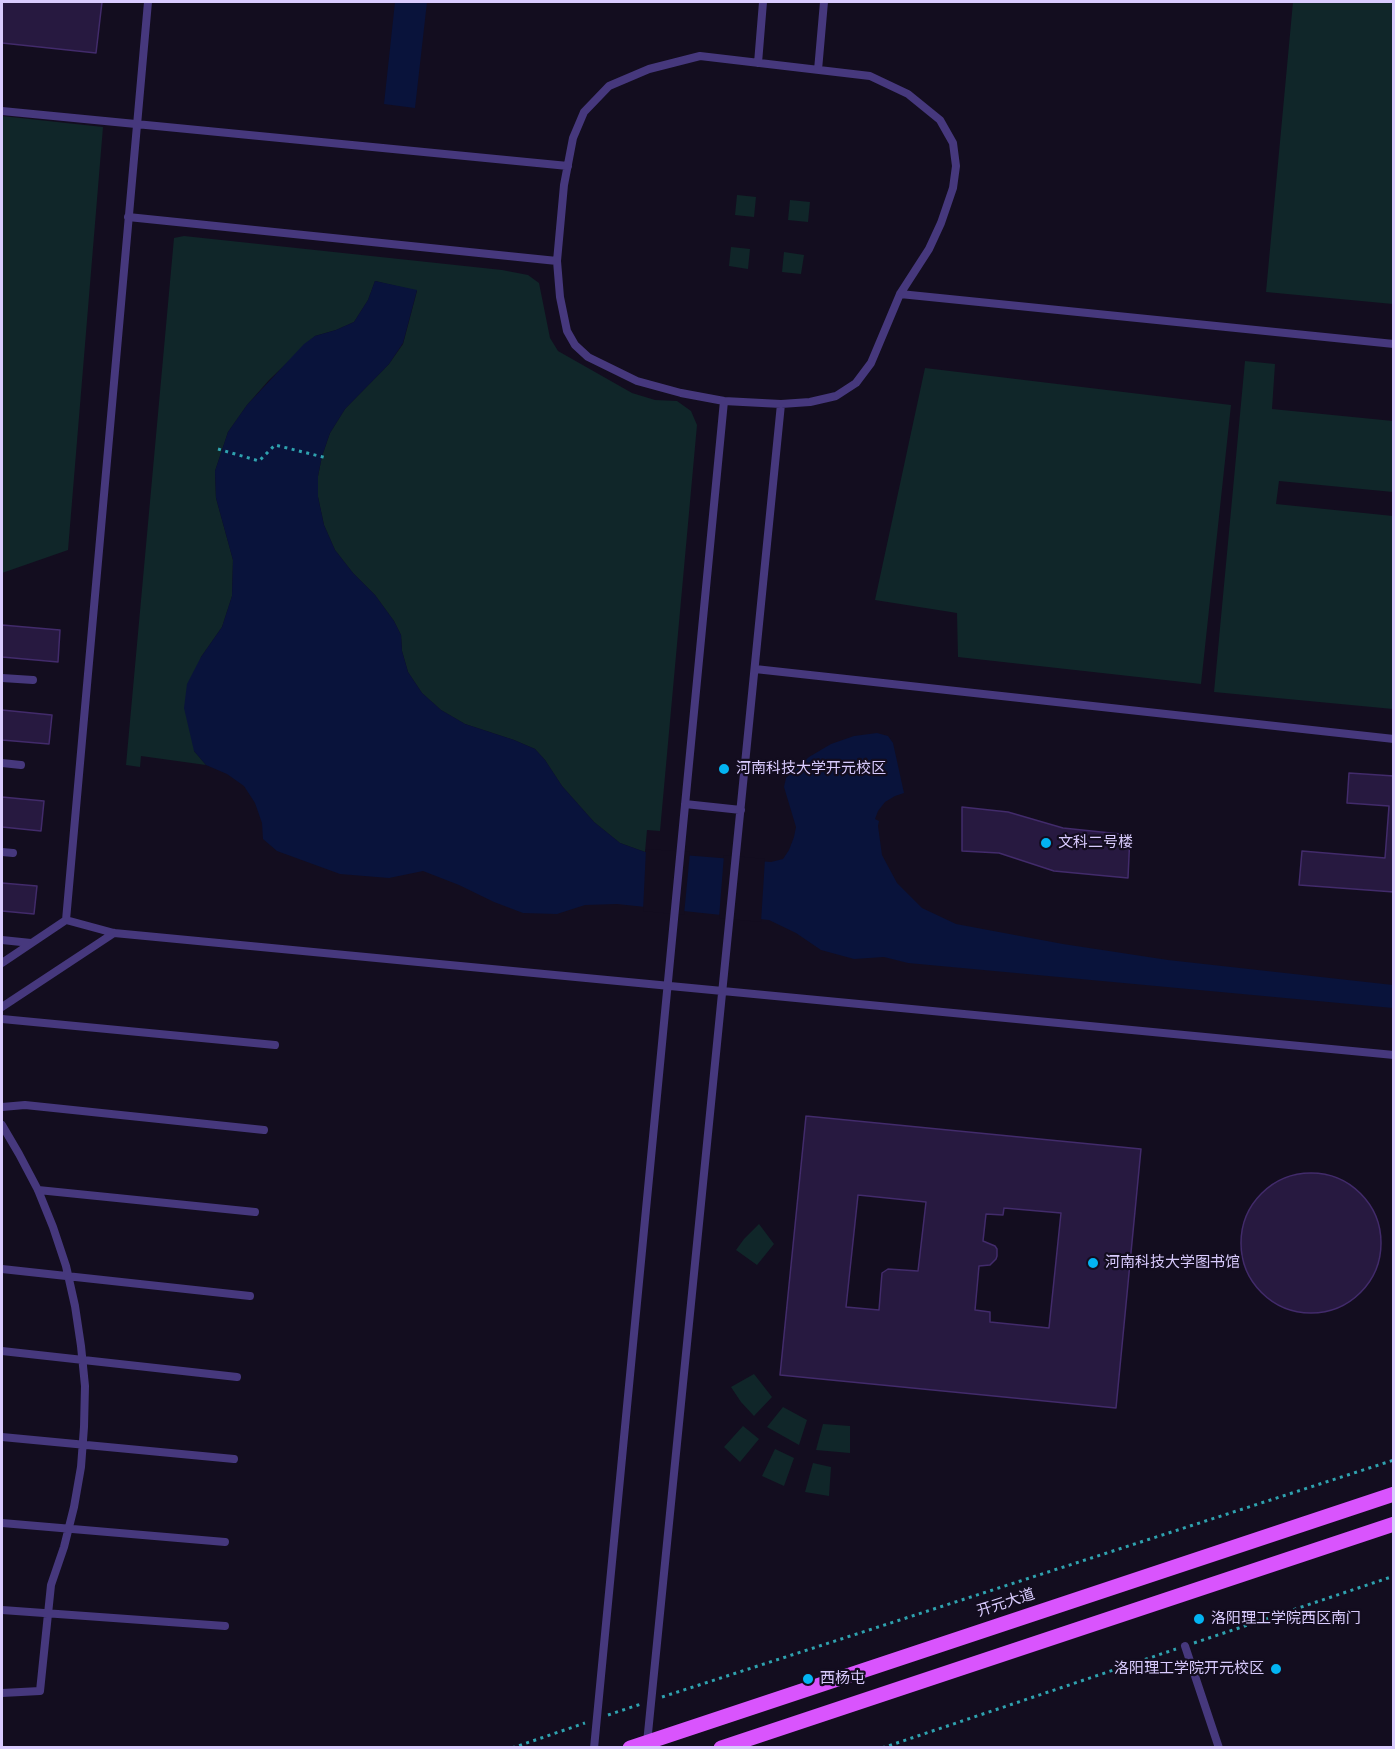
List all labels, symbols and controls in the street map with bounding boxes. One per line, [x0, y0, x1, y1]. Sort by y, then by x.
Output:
place label: 河南科技大学开元校区 [736, 760, 886, 778]
marker: 河南科技大学开元校区 [717, 762, 731, 776]
place label: 文科二号楼 [1058, 834, 1133, 852]
marker: 文科二号楼 [1039, 836, 1053, 850]
place label: 河南科技大学图书馆 [1105, 1254, 1240, 1272]
marker: 河南科技大学图书馆 [1086, 1256, 1100, 1270]
street label: 开元大道 [975, 1585, 1037, 1621]
place label: 洛阳理工学院西区南门 [1211, 1610, 1361, 1628]
marker: 洛阳理工学院西区南门 [1192, 1612, 1206, 1626]
place label: 洛阳理工学院开元校区 [1114, 1660, 1264, 1678]
marker: 洛阳理工学院开元校区 [1269, 1662, 1283, 1676]
place label: 西杨屯 [820, 1670, 865, 1688]
marker: 西杨屯 [801, 1672, 815, 1686]

